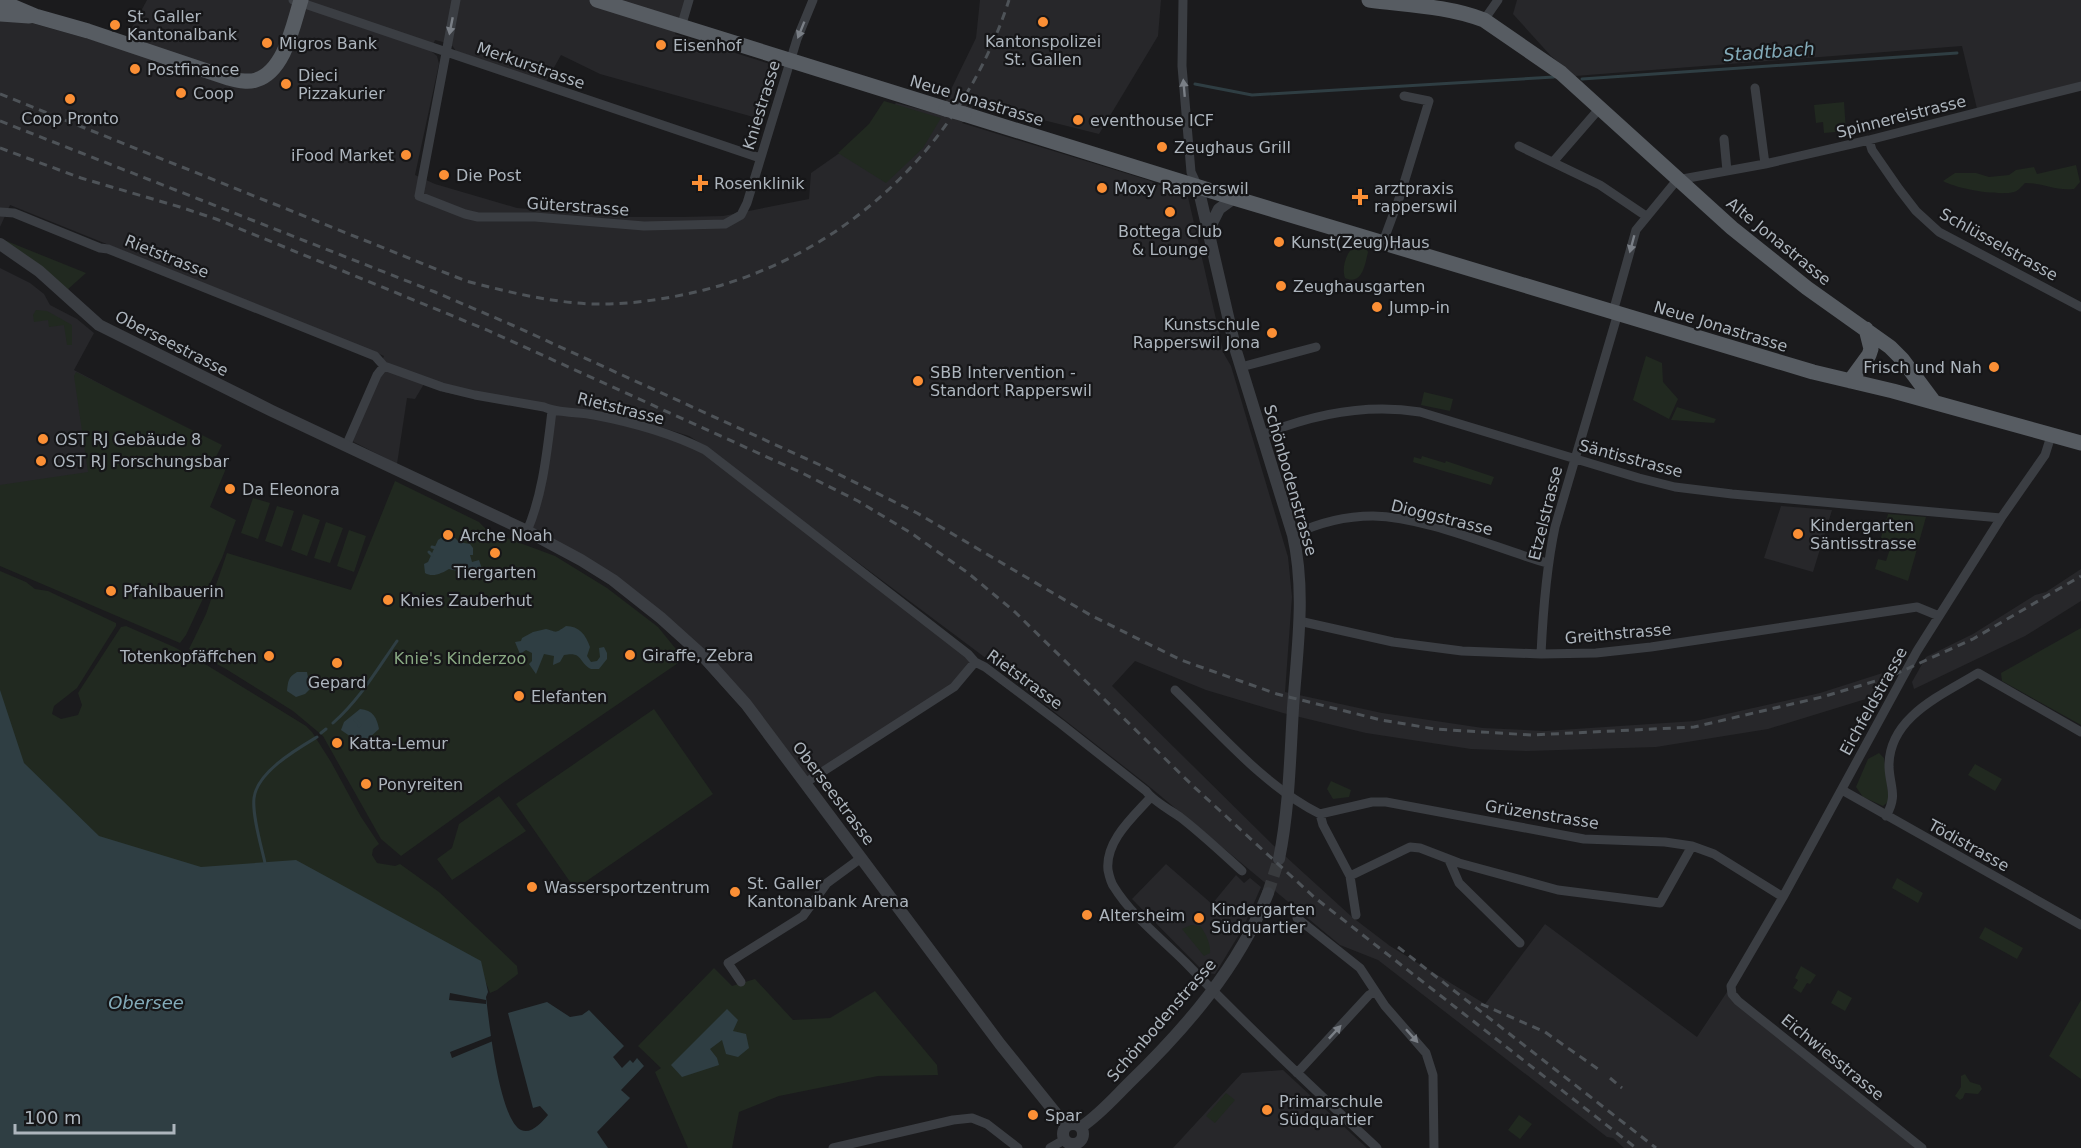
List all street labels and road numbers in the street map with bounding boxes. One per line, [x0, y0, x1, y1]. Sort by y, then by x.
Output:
street label: Merkurstrasse [474, 38, 587, 93]
street label: Kniestrasse [739, 58, 784, 152]
street label: Neue Jonastrasse [908, 71, 1046, 130]
street label: Spinnereistrasse [1834, 91, 1968, 142]
street label: Güterstrasse [526, 193, 630, 220]
street label: Alte Jonastrasse [1723, 194, 1835, 289]
street label: Schlüsselstrasse [1936, 204, 2061, 285]
street label: Rietstrasse [122, 231, 212, 282]
street label: Neue Jonastrasse [1652, 297, 1790, 356]
street label: Oberseestrasse [112, 307, 232, 380]
street label: Rietstrasse [575, 388, 666, 428]
street label: Schönbodenstrasse [1260, 402, 1321, 558]
street label: Säntisstrasse [1577, 436, 1685, 481]
street label: Etzelstrasse [1525, 464, 1566, 562]
street label: Dioggstrasse [1389, 496, 1495, 539]
street label: Greithstrasse [1564, 619, 1672, 648]
street label: Eichfeldstrasse [1836, 644, 1911, 759]
street label: Rietstrasse [983, 646, 1066, 713]
street label: Oberseestrasse [788, 738, 879, 849]
street label: Grüzenstrasse [1484, 796, 1600, 833]
street label: Tödistrasse [1924, 815, 2013, 875]
street label: Schönbodenstrasse [1103, 955, 1220, 1086]
street label: Eichwiesstrasse [1777, 1010, 1888, 1105]

